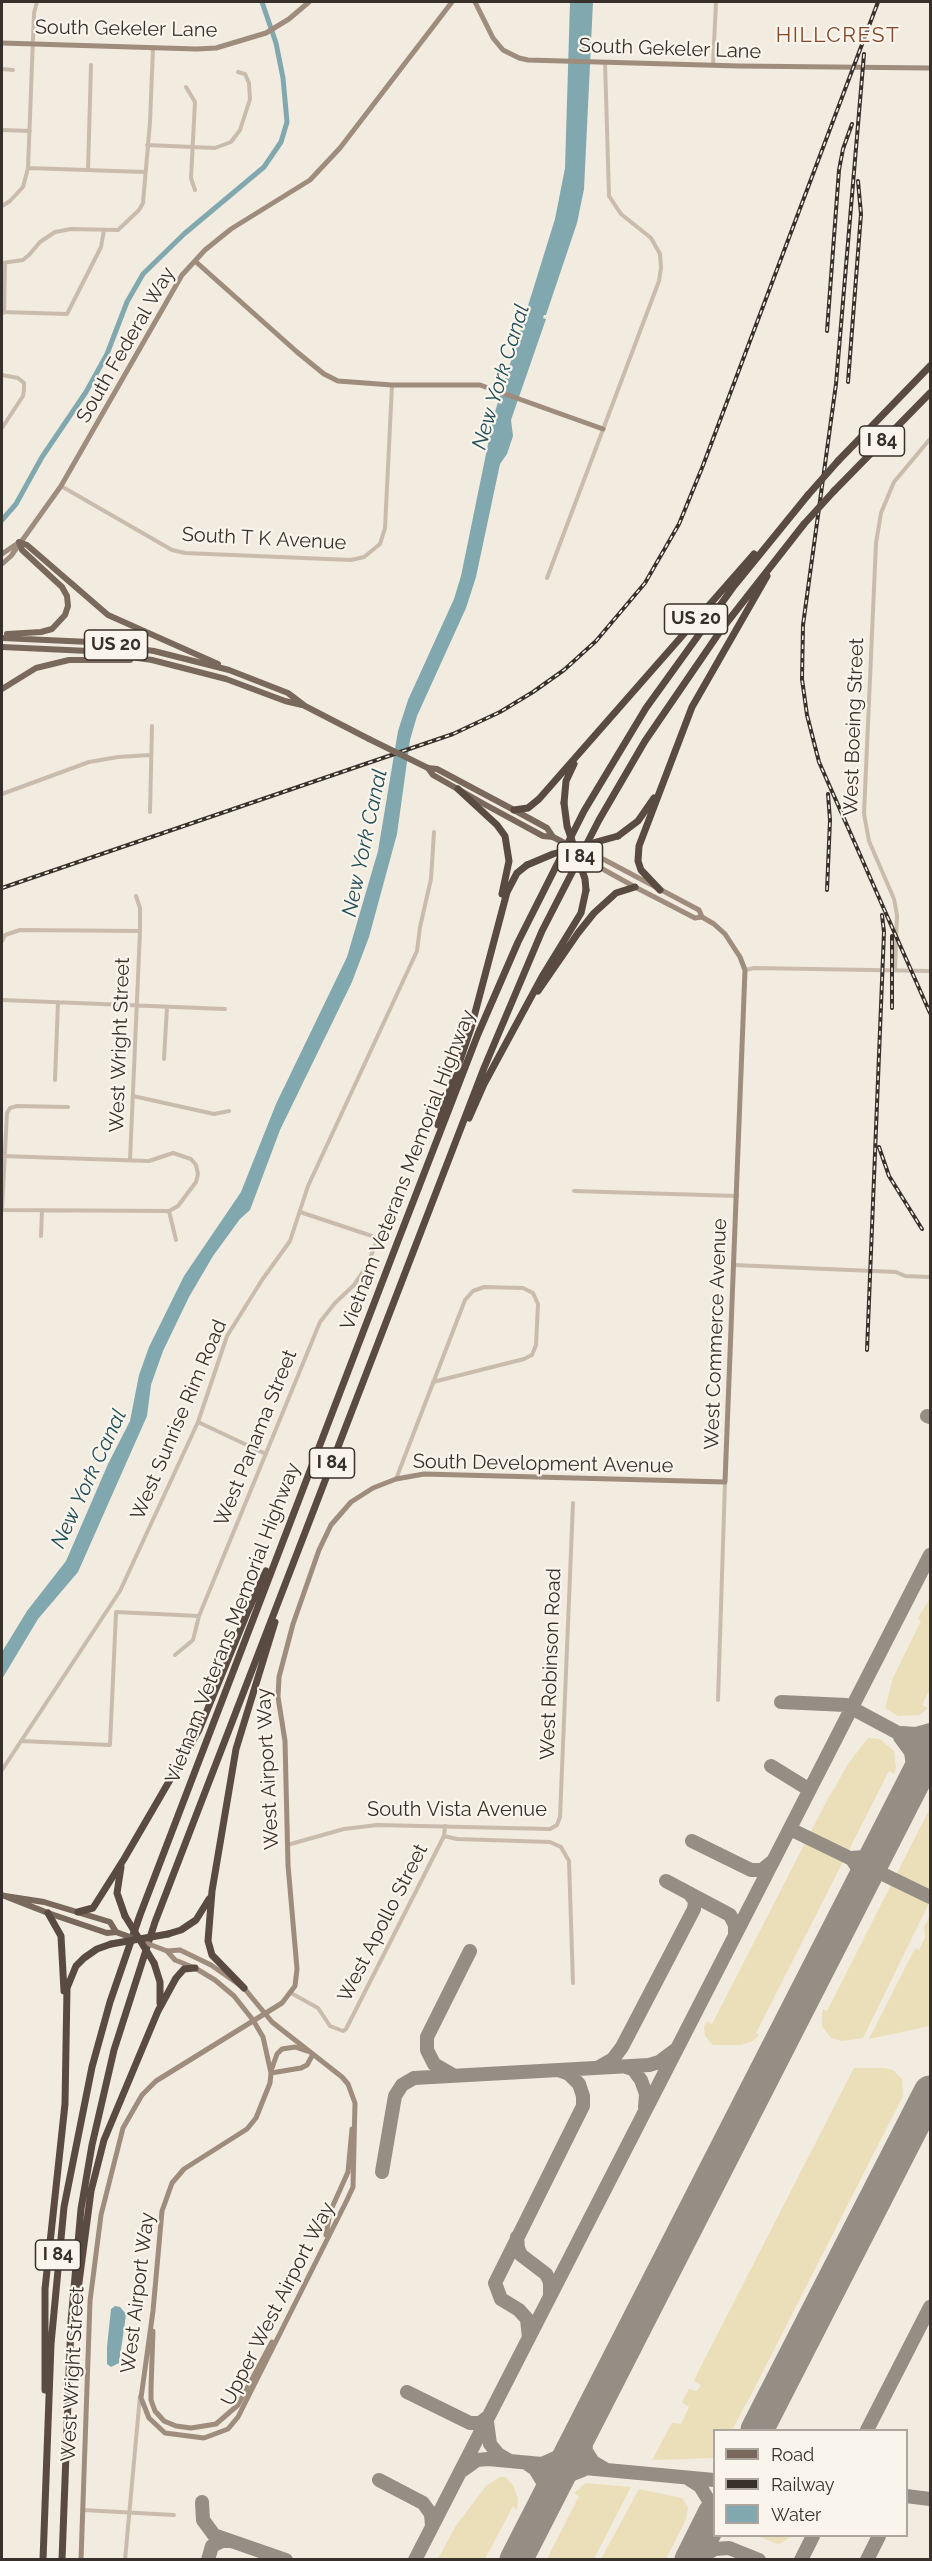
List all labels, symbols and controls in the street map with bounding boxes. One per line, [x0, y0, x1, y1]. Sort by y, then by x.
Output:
street label: South Gekeler Lane [35, 15, 217, 43]
district label: HILLCREST [776, 23, 900, 49]
street label: South Gekeler Lane [578, 34, 762, 64]
street label: South Federal Way [72, 263, 180, 427]
water label: New York Canal [467, 301, 535, 453]
road number: I 84 [860, 426, 904, 456]
street label: South T K Avenue [181, 523, 347, 555]
road number: US 20 [664, 604, 728, 634]
road number: US 20 [84, 630, 148, 660]
street label: West Boeing Street [839, 637, 869, 817]
water label: New York Canal [337, 767, 393, 919]
road number: I 84 [558, 842, 602, 872]
street label: West Wright Street [105, 957, 135, 1133]
street label: Vietnam Veterans Memorial Highway [336, 1006, 480, 1334]
street label: West Commerce Avenue [700, 1218, 732, 1450]
street label: West Sunrise Rim Road [126, 1316, 232, 1524]
street label: West Panama Street [210, 1346, 302, 1530]
water label: New York Canal [46, 1406, 132, 1552]
road number: I 84 [310, 1448, 354, 1478]
street label: South Development Avenue [413, 1450, 673, 1478]
street label: Vietnam Veterans Memorial Highway [161, 1459, 305, 1787]
street label: West Robinson Road [536, 1568, 566, 1760]
street label: West Airport Way [252, 1687, 284, 1851]
street label: South Vista Avenue [367, 1798, 547, 1822]
street label: West Apollo Street [333, 1840, 433, 2006]
street label: Upper West Airport Way [216, 2198, 340, 2410]
street label: West Airport Way [116, 2211, 160, 2375]
road number: I 84 [36, 2240, 80, 2270]
street label: West Wright Street [56, 2286, 90, 2462]
legend [713, 2429, 908, 2537]
text: Road [771, 2444, 814, 2465]
text: Railway [771, 2474, 835, 2495]
text: Water [771, 2504, 821, 2525]

